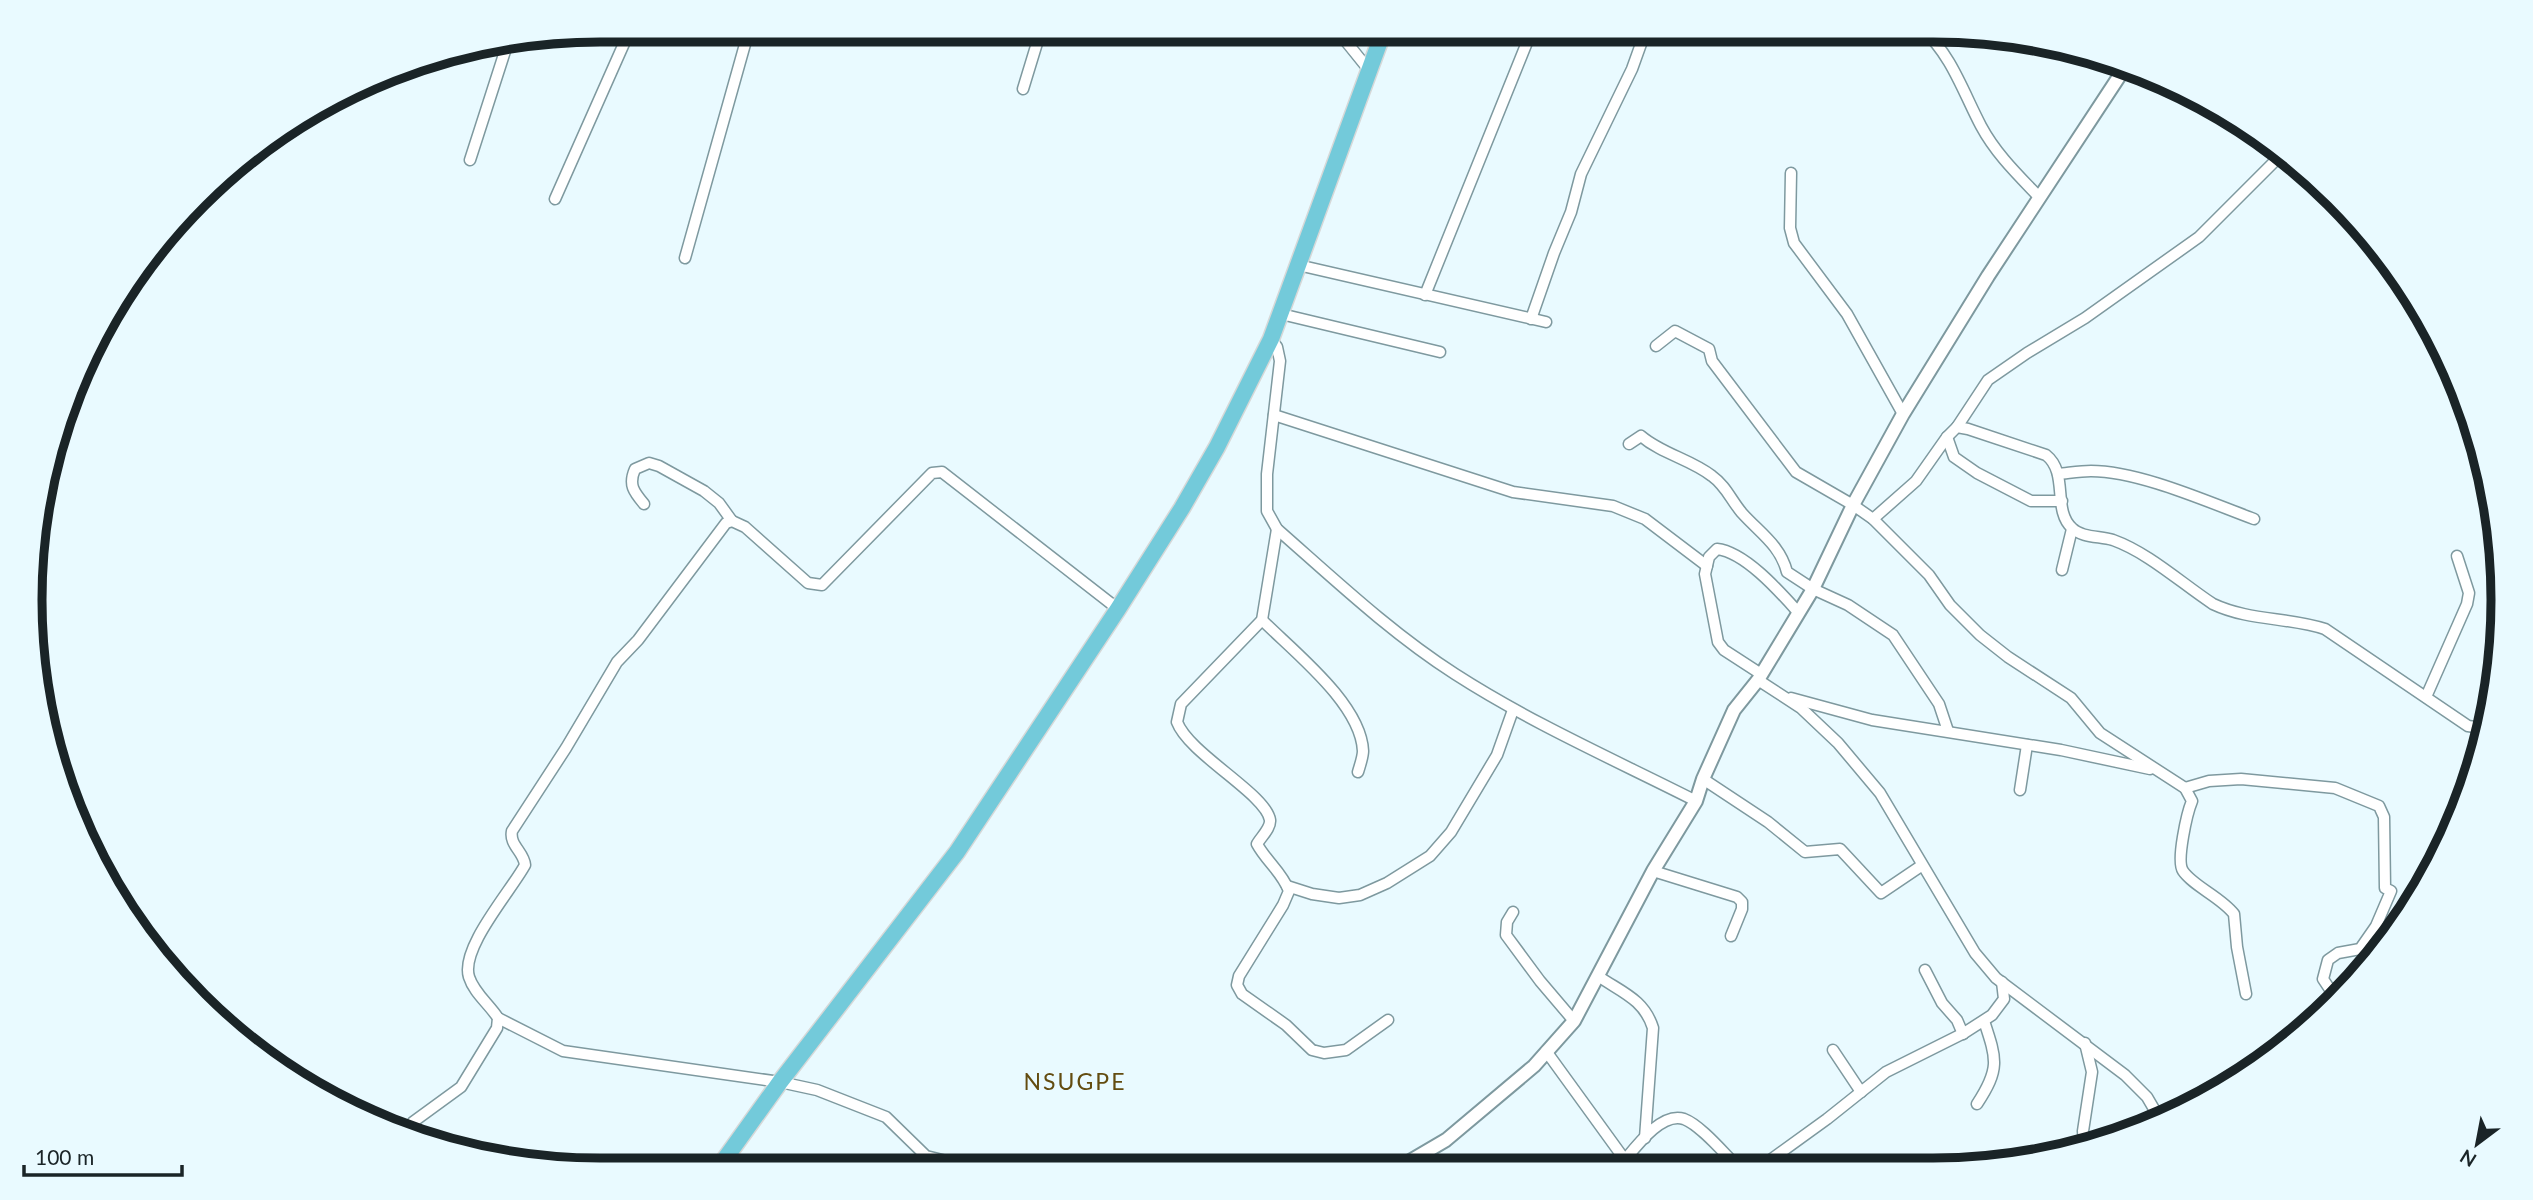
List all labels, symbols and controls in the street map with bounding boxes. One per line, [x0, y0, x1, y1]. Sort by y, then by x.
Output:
district label: NSUGPE [1024, 1067, 1126, 1095]
north arrow [2442, 1109, 2512, 1179]
scale bar [24, 1134, 182, 1178]
text: 100 m [35, 1144, 94, 1169]
text: N [2455, 1145, 2480, 1172]

